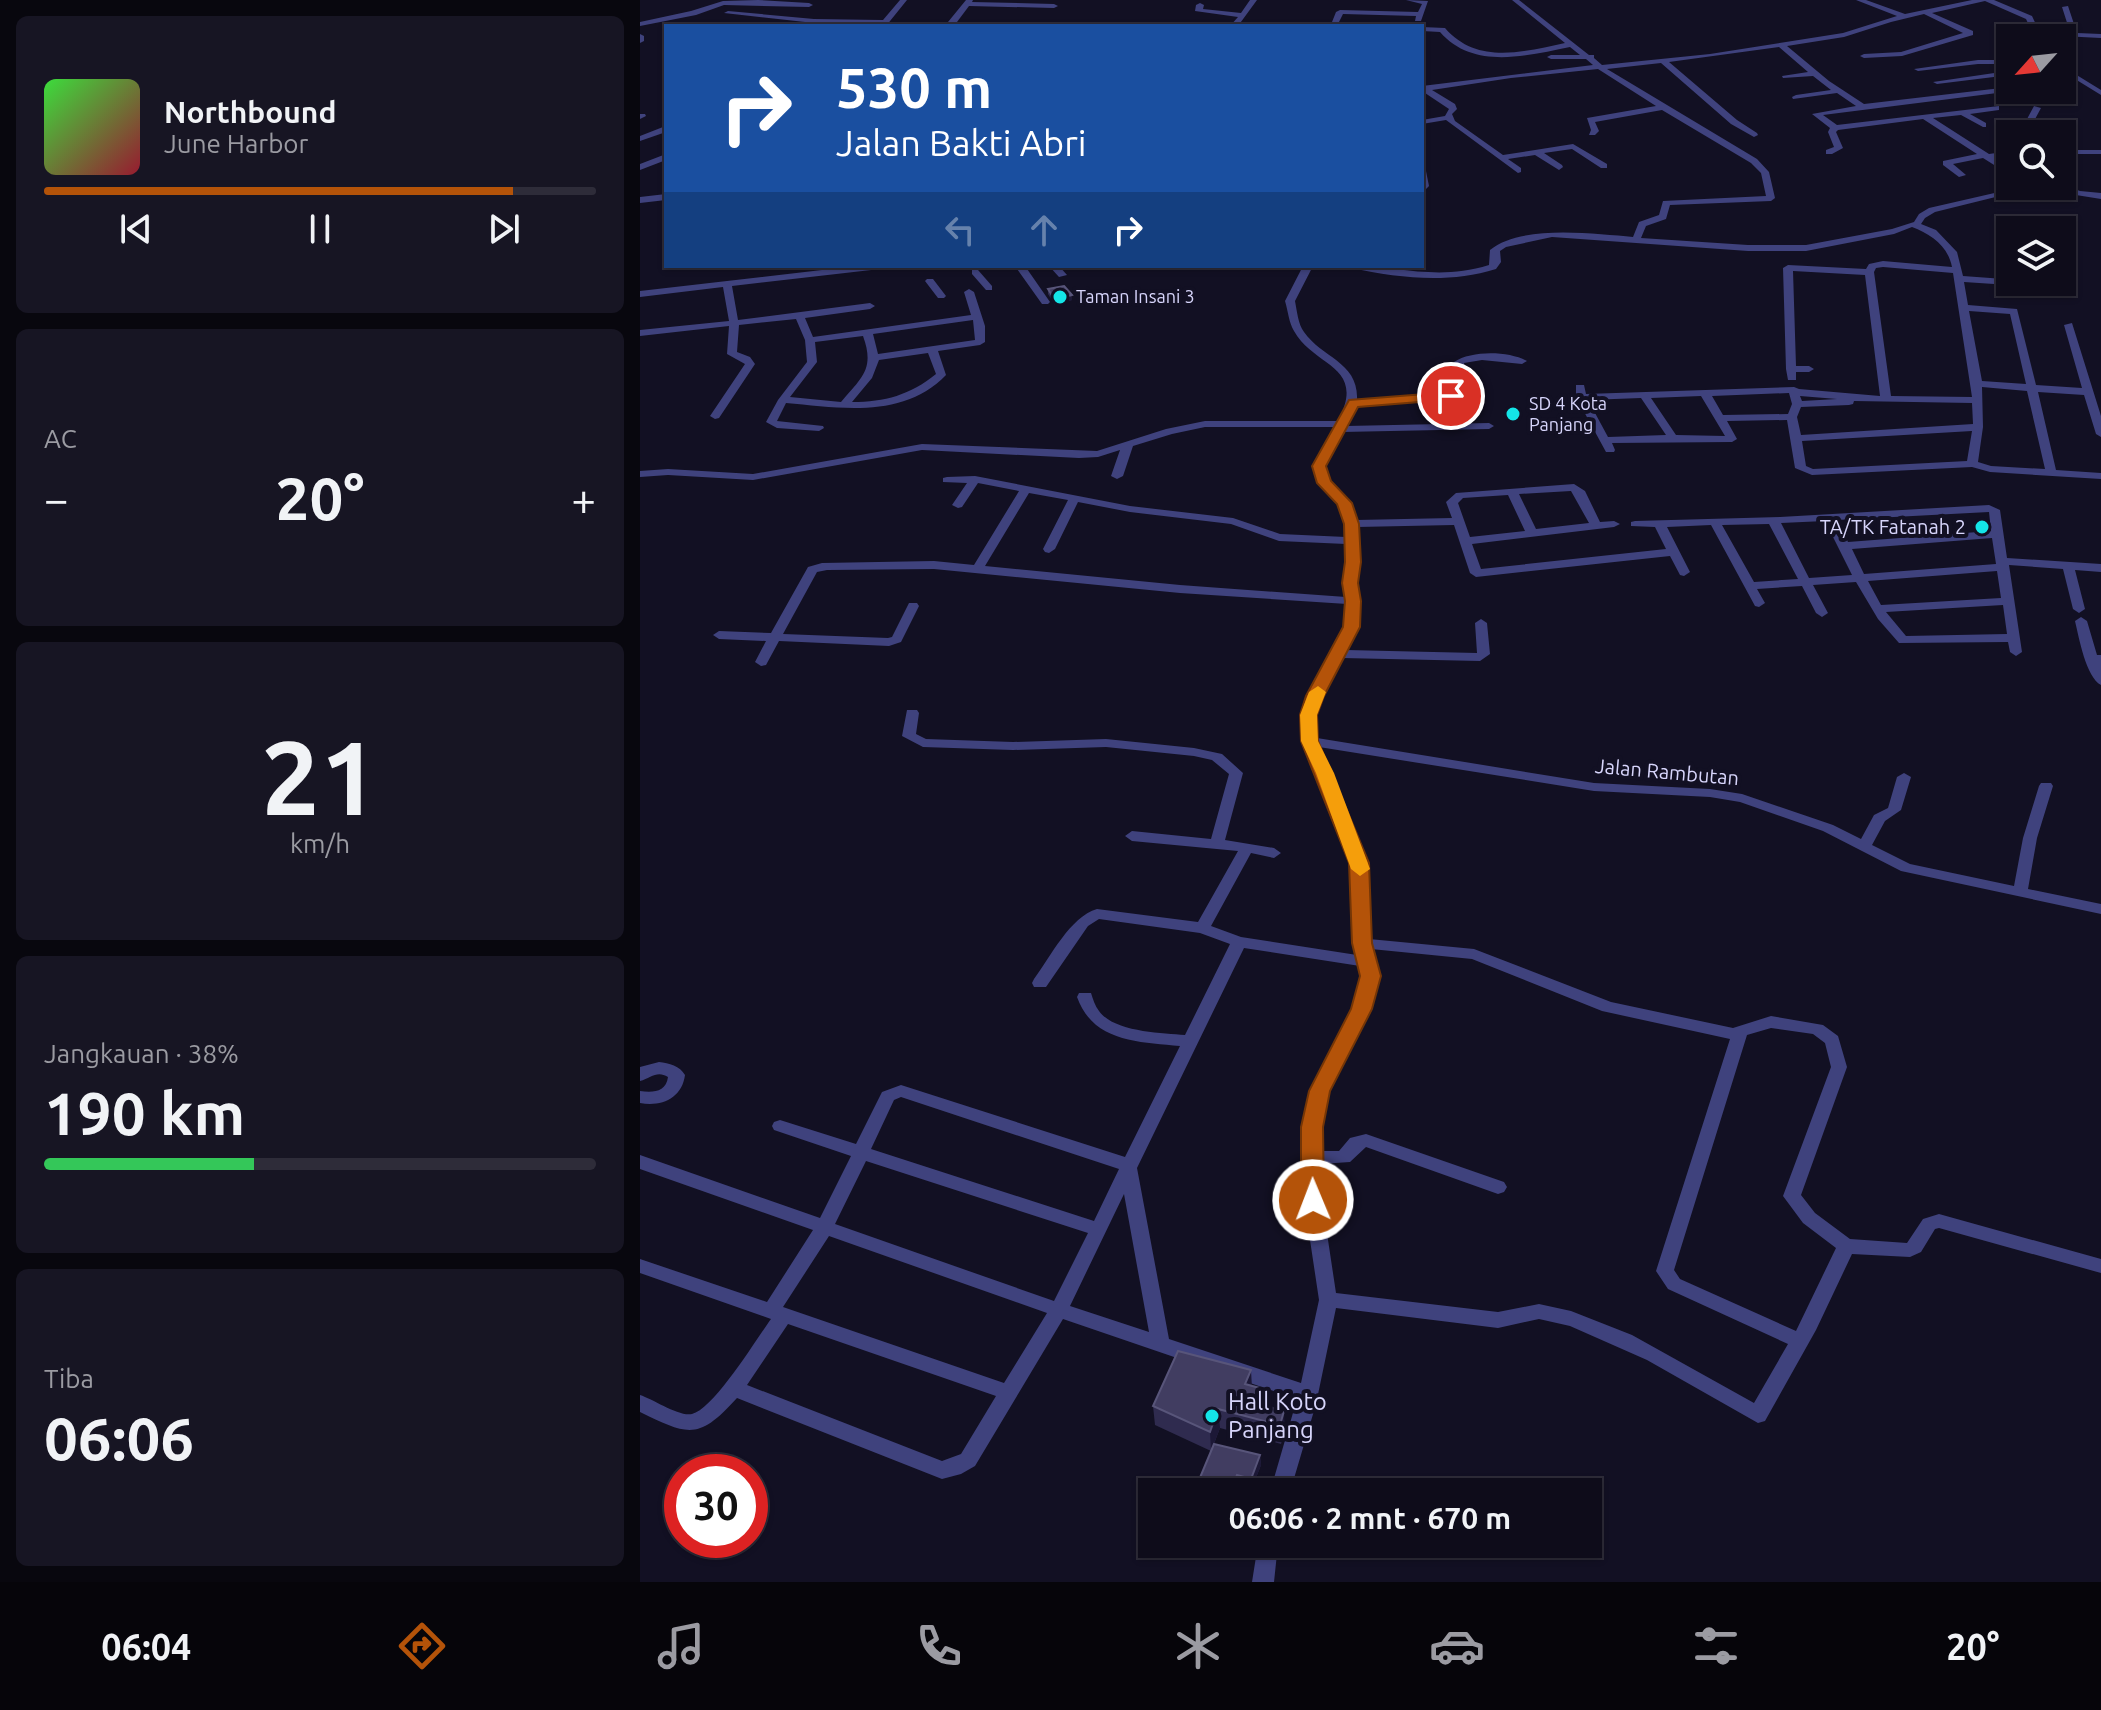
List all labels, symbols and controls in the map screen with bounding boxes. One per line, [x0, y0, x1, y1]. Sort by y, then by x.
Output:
north arrow [1996, 24, 2076, 104]
map controls [1996, 24, 2076, 296]
icon: right [704, 56, 808, 160]
text: 530 m [836, 56, 992, 119]
text: Northbound [164, 95, 336, 129]
button: search [1996, 120, 2076, 200]
text: Jalan Bakti Abri [836, 122, 1087, 163]
text: June Harbor [164, 129, 308, 158]
icon: previous [114, 207, 158, 251]
icon: pause [298, 207, 342, 251]
icon: next [482, 207, 526, 251]
icon: left [938, 208, 982, 252]
icon: ahead [1022, 208, 1066, 252]
icon: right [1106, 208, 1150, 252]
button: layers [1996, 216, 2076, 296]
place label: Taman Insani 3 [1076, 286, 1195, 306]
marker: Taman Insani 3 [1051, 288, 1069, 306]
pin [1417, 362, 1485, 430]
icon: arrive [1429, 374, 1473, 418]
place label: SD 4 Kota Panjang [1529, 393, 1607, 434]
marker: SD 4 Kota Panjang [1504, 405, 1522, 423]
text: AC [44, 424, 77, 453]
text: 20° [276, 464, 364, 531]
text: − [44, 474, 69, 523]
text: + [571, 474, 596, 523]
place label: TA/TK Fatanah 2 [1820, 515, 1966, 538]
marker: TA/TK Fatanah 2 [1973, 518, 1991, 536]
text: 21 [261, 718, 379, 835]
street label: Jalan Rambutan [1594, 754, 1740, 789]
text: km/h [290, 829, 350, 858]
text: Jangkauan · 38% [44, 1039, 239, 1068]
text: 190 km [44, 1079, 245, 1146]
position arrow [1271, 1158, 1355, 1242]
text: Tiba [44, 1364, 94, 1393]
place label: Hall Koto Panjang [1228, 1388, 1327, 1443]
text: 06:06 [44, 1404, 194, 1471]
marker: Hall Koto Panjang [1203, 1407, 1221, 1425]
speed limit sign: 30 [664, 1454, 768, 1558]
text: 06:06 · 2 mnt · 670 m [1229, 1501, 1511, 1535]
icon: directions [394, 1618, 450, 1674]
icon: music [653, 1618, 709, 1674]
icon: phone [911, 1618, 967, 1674]
icon: climate [1170, 1618, 1226, 1674]
icon: car [1429, 1618, 1485, 1674]
icon: filters [1688, 1618, 1744, 1674]
text: 06:04 [101, 1626, 191, 1667]
text: 20° [1946, 1626, 2000, 1667]

